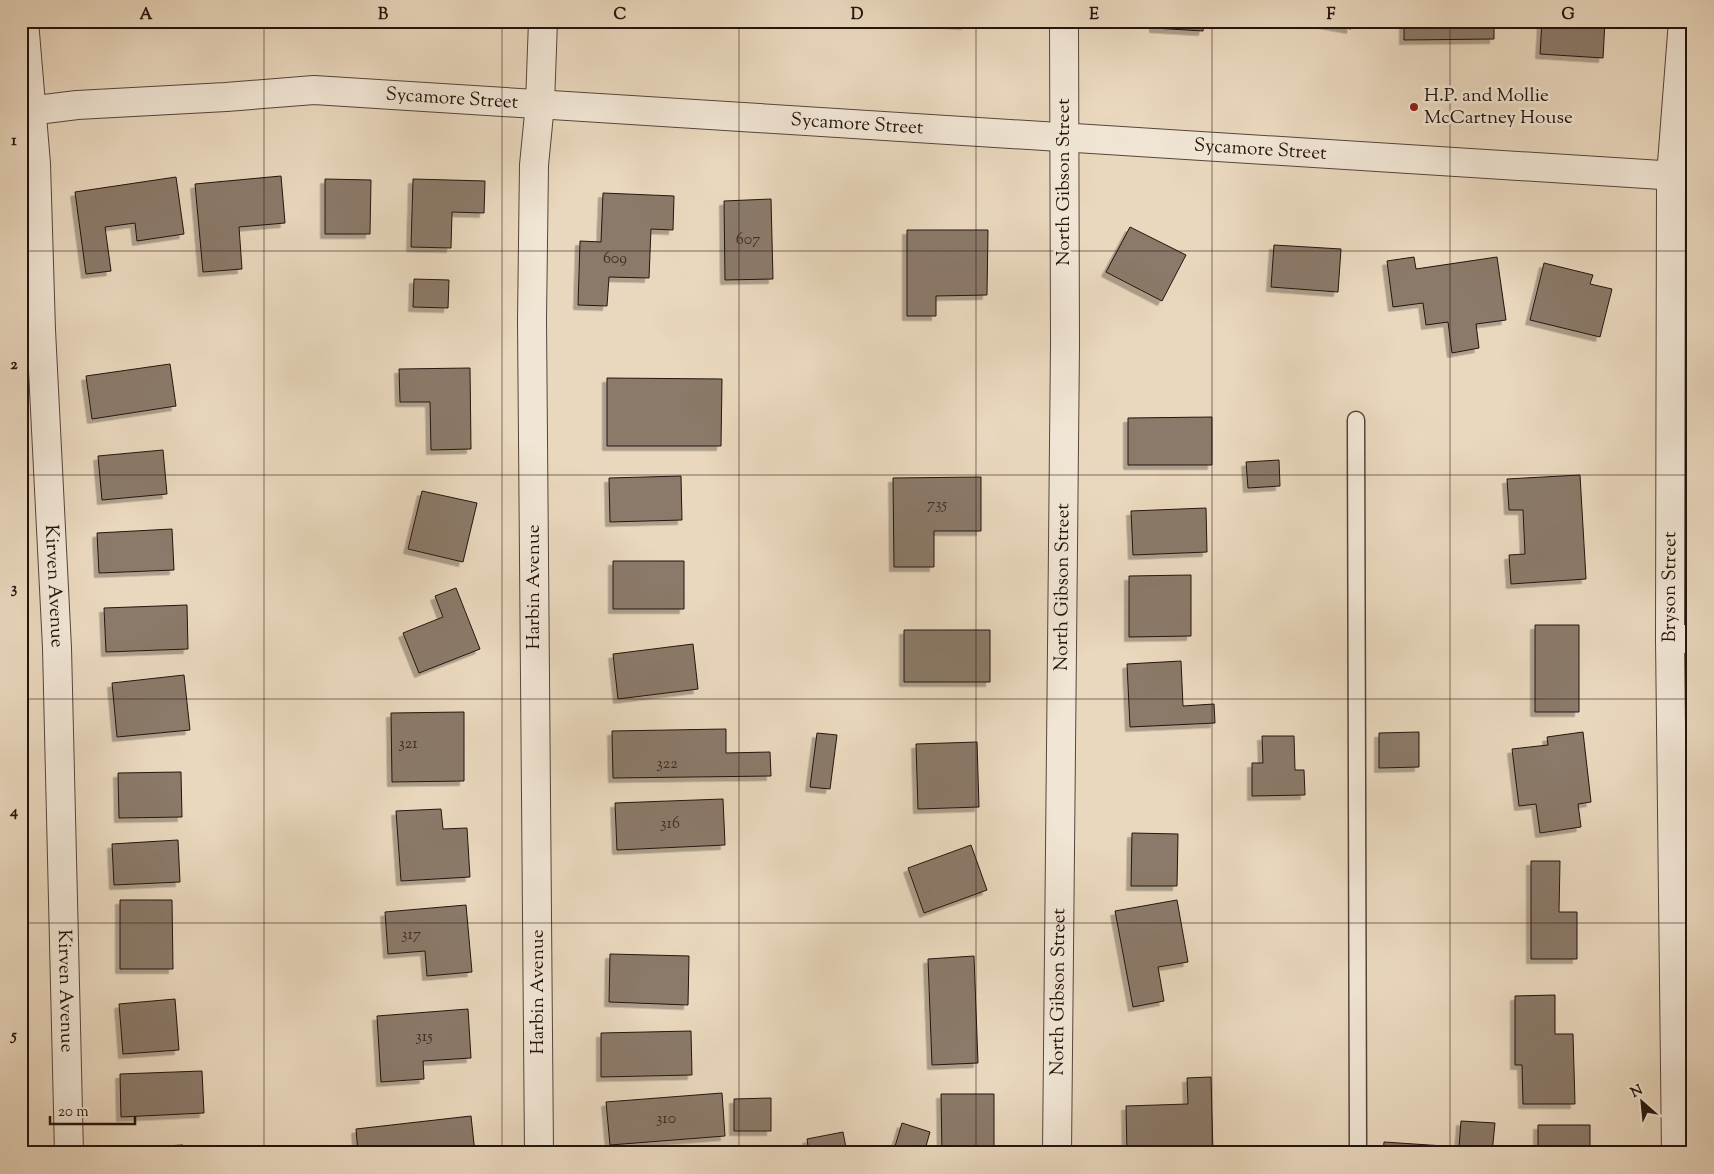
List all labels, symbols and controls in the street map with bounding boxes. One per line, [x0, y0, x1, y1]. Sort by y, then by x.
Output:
text: A [140, 4, 153, 27]
text: B [378, 4, 388, 27]
text: C [614, 4, 627, 27]
text: D [851, 4, 864, 27]
text: E [1089, 4, 1099, 27]
text: F [1327, 4, 1336, 27]
text: G [1561, 4, 1575, 27]
street label: Sycamore Street [385, 81, 519, 116]
place label: H.P. and Mollie McCartney House [1424, 83, 1573, 132]
street label: North Gibson Street [1051, 98, 1078, 266]
marker: H.P. and Mollie McCartney House [1408, 101, 1420, 113]
street label: Sycamore Street [790, 107, 925, 142]
text: 1 [11, 130, 17, 153]
street label: Sycamore Street [1193, 132, 1328, 167]
house number: 607 [736, 229, 760, 252]
house number: 609 [603, 248, 627, 271]
text: 2 [10, 354, 18, 377]
house number: 735 [927, 494, 948, 517]
street label: North Gibson Street [1048, 503, 1077, 671]
street label: Kirven Avenue [37, 524, 70, 648]
street label: Harbin Avenue [521, 524, 548, 650]
street label: Bryson Street [1656, 531, 1684, 642]
text: 3 [11, 578, 18, 601]
house number: 321 [398, 733, 418, 756]
house number: 322 [656, 753, 678, 776]
text: 4 [9, 801, 18, 824]
house number: 316 [660, 813, 680, 836]
street label: North Gibson Street [1044, 908, 1073, 1076]
house number: 317 [401, 924, 421, 947]
street label: Kirven Avenue [50, 929, 80, 1053]
street label: Harbin Avenue [525, 929, 552, 1055]
text: 5 [9, 1025, 17, 1048]
house number: 315 [415, 1026, 433, 1049]
north arrow [1616, 1076, 1666, 1126]
text: N [1627, 1081, 1647, 1104]
scale bar [50, 1094, 135, 1126]
text: 20 m [58, 1102, 89, 1123]
house number: 310 [656, 1108, 676, 1131]

